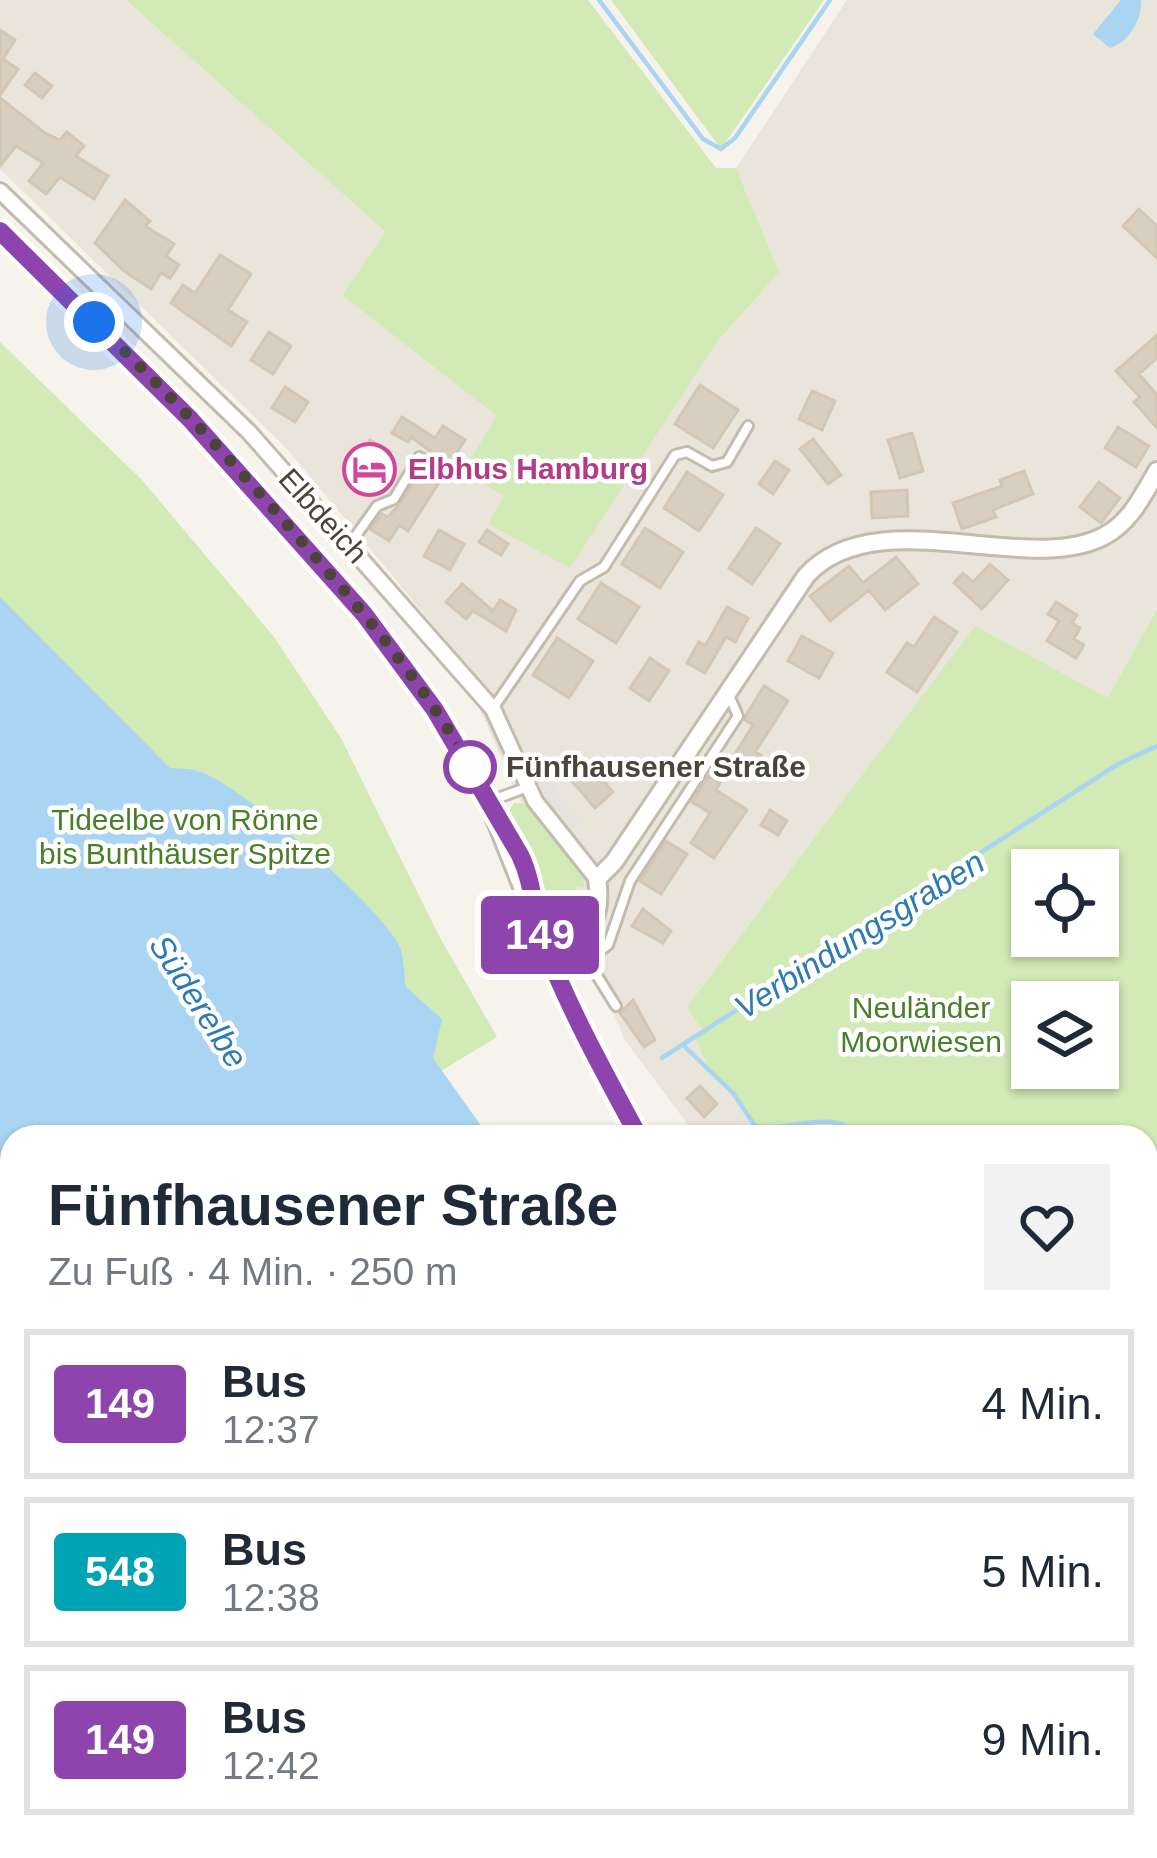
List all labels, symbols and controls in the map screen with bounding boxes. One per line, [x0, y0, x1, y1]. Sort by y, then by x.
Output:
your location [64, 292, 124, 352]
hotel icon: Elbhus Hamburg [341, 441, 397, 497]
place label: Elbhus Hamburg [408, 452, 648, 485]
street label: Elbdeich [273, 462, 374, 569]
marker: Fünfhausener Straße [445, 742, 495, 792]
place label: Fünfhausener Straße [506, 750, 806, 783]
park label: Tideelbe von Rönne bis Bunthäuser Spitze [39, 803, 331, 870]
water label: Verbindungsgraben [728, 843, 991, 1026]
map controls [1011, 849, 1119, 1089]
button: locate [1011, 849, 1119, 957]
line badge: 149 [471, 896, 609, 974]
text: 149 [505, 911, 575, 958]
water label: Süderelbe [142, 928, 255, 1074]
button: layers [1011, 981, 1119, 1089]
park label: Neuländer Moorwiesen [840, 991, 1002, 1058]
button: heart [984, 1164, 1110, 1290]
text: Fünfhausener Straße [48, 1173, 618, 1237]
text: Zu Fuß · 4 Min. · 250 m [48, 1250, 458, 1293]
text: Bus [222, 1356, 307, 1407]
text: 4 Min. [981, 1378, 1104, 1429]
text: 149 [85, 1380, 155, 1427]
text: 12:37 [222, 1408, 320, 1451]
text: Bus [222, 1524, 307, 1575]
text: 5 Min. [981, 1546, 1104, 1597]
text: 548 [85, 1548, 155, 1595]
text: 12:38 [222, 1576, 320, 1619]
text: Bus [222, 1692, 307, 1743]
text: 9 Min. [981, 1714, 1104, 1765]
text: 149 [85, 1716, 155, 1763]
text: 12:42 [222, 1744, 320, 1787]

